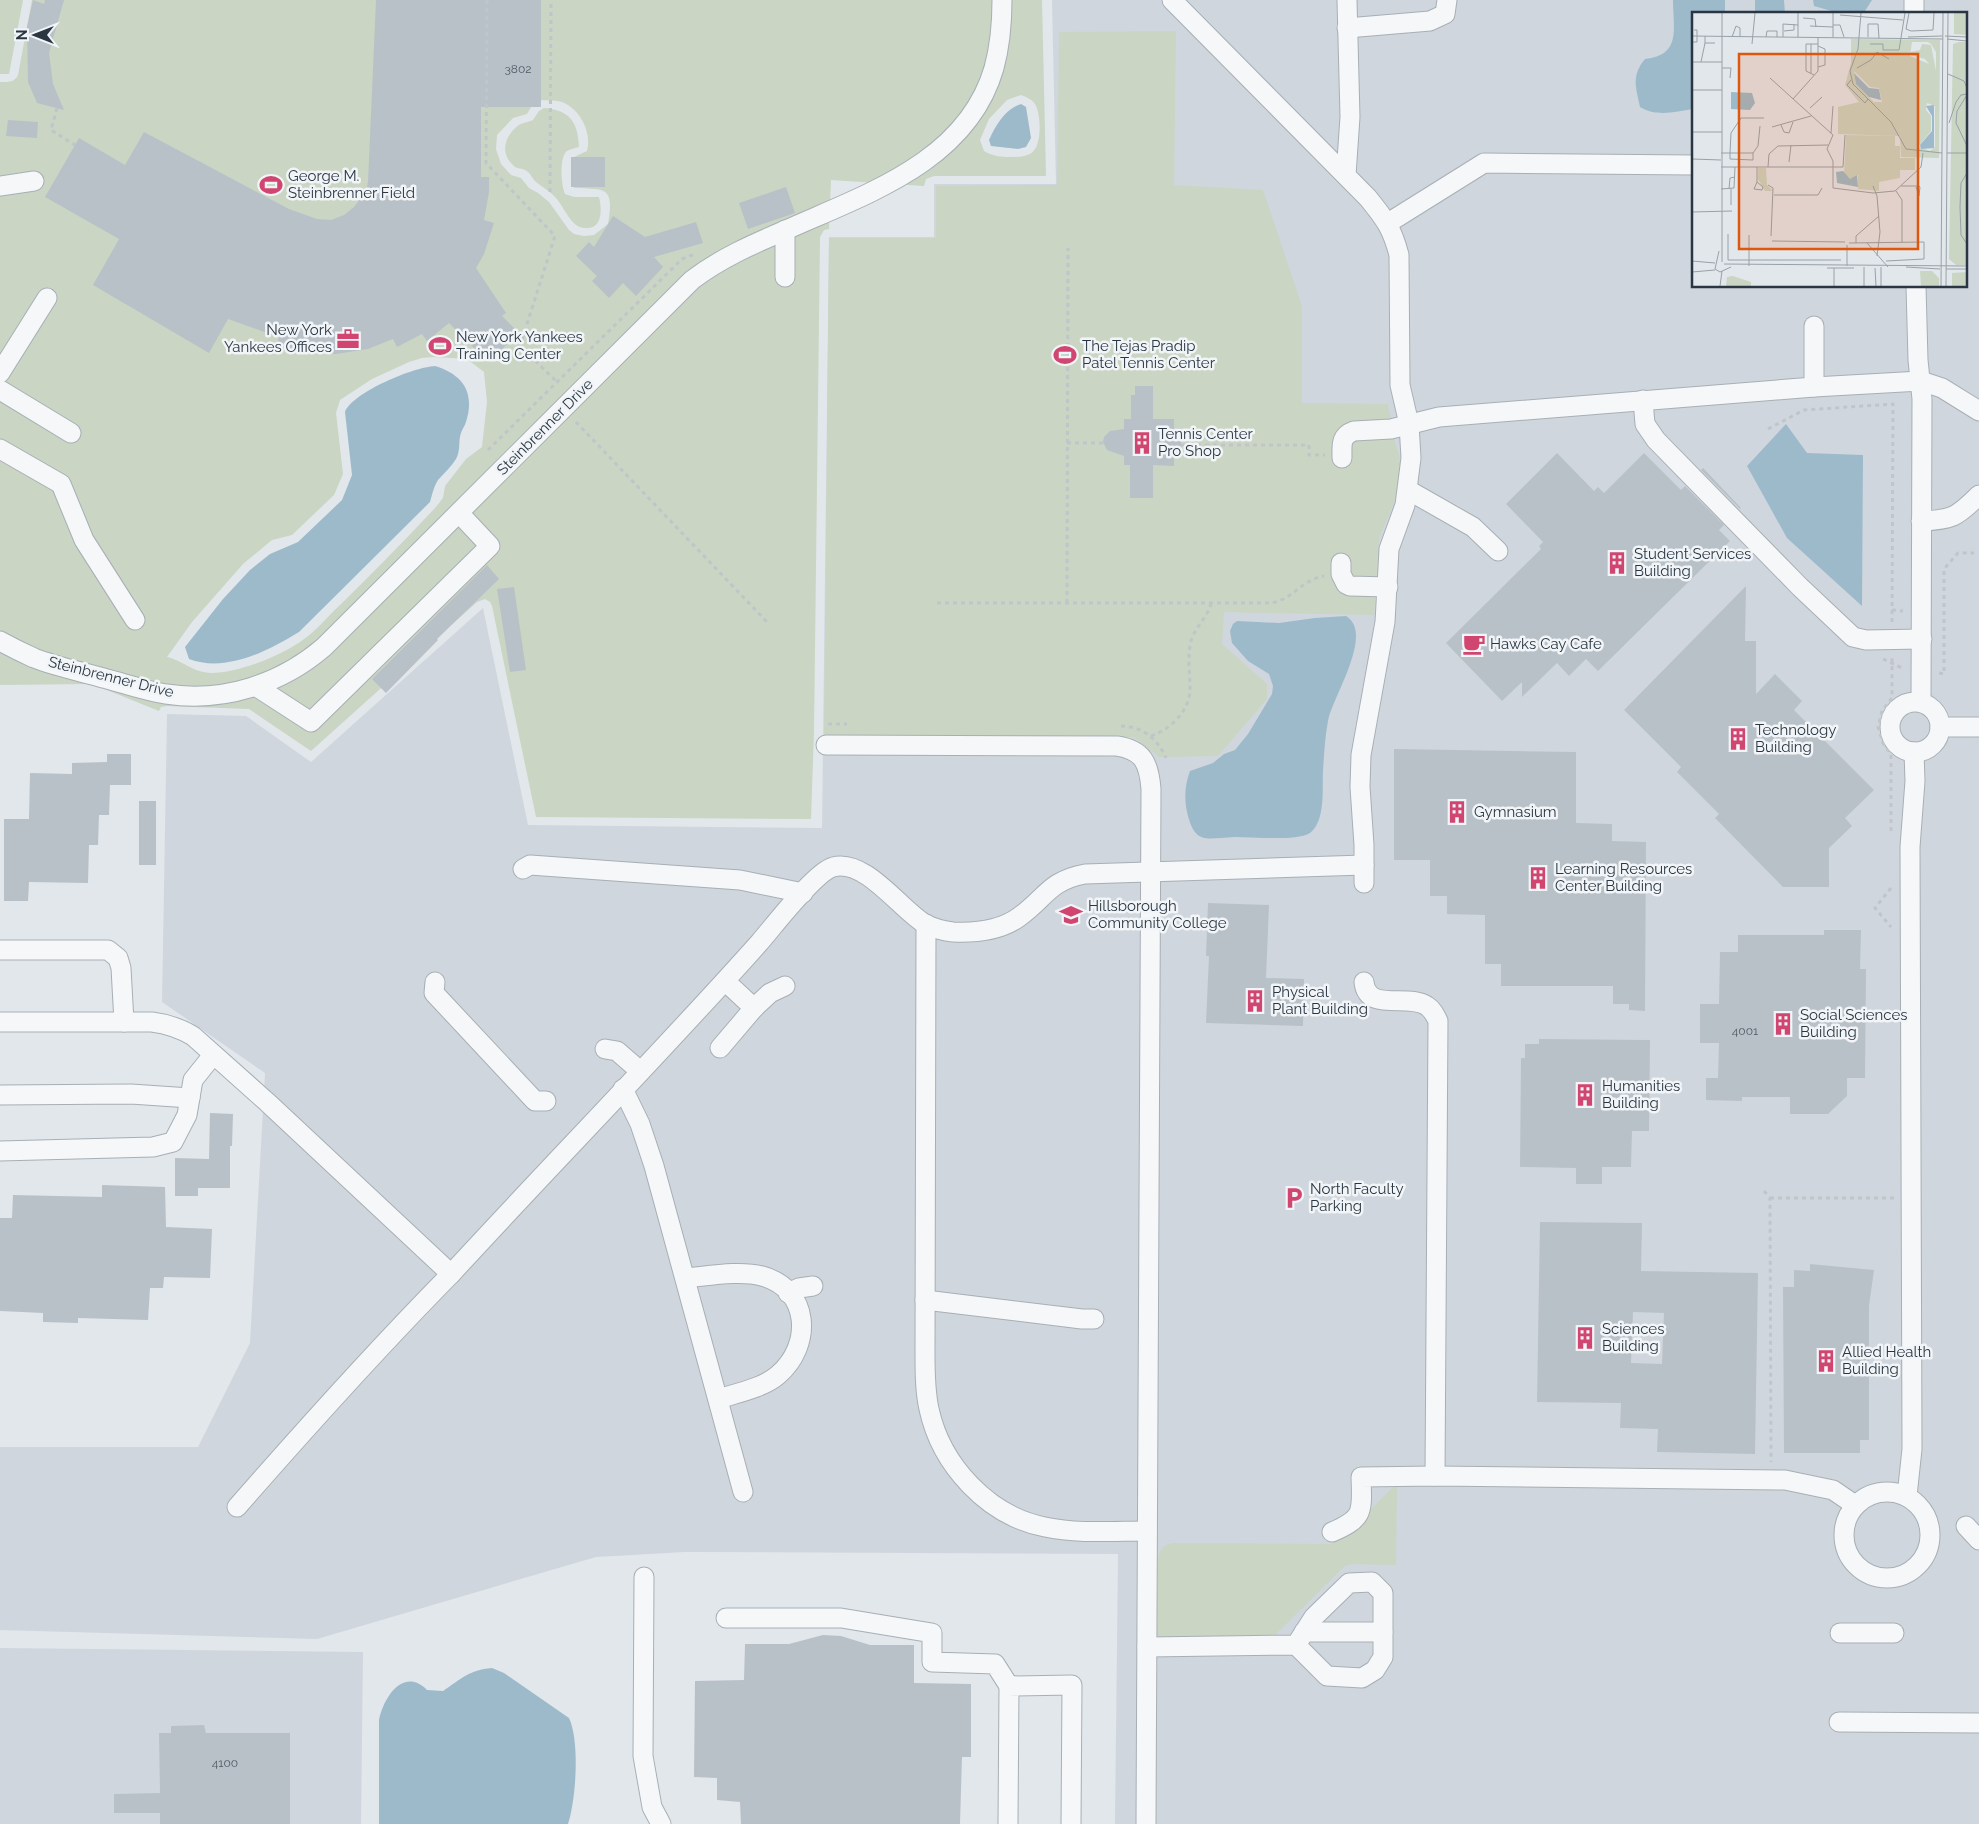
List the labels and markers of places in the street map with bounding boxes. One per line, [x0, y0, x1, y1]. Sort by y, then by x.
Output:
place label: George M. Steinbrenner Field [288, 167, 415, 202]
sports icon: George M. Steinbrenner Field [258, 172, 284, 198]
place label: New York Yankees Offices [224, 321, 332, 356]
office icon: New York Yankees Offices [335, 326, 361, 352]
place label: New York Yankees Training Center [456, 328, 583, 363]
sports icon: New York Yankees Training Center [427, 333, 453, 359]
place label: The Tejas Pradip Patel Tennis Center [1082, 337, 1216, 372]
sports icon: The Tejas Pradip Patel Tennis Center [1052, 342, 1078, 368]
place label: Tennis Center Pro Shop [1158, 425, 1254, 460]
building icon: Tennis Center Pro Shop [1129, 430, 1155, 456]
place label: Student Services Building [1634, 545, 1751, 580]
building icon: Student Services Building [1604, 550, 1630, 576]
cafe icon: Hawks Cay Cafe [1461, 631, 1487, 657]
place label: Hawks Cay Cafe [1490, 635, 1602, 653]
place label: Technology Building [1755, 721, 1836, 756]
building icon: Technology Building [1725, 726, 1751, 752]
building icon: Gymnasium [1444, 799, 1470, 825]
place label: Gymnasium [1474, 803, 1557, 821]
place label: Learning Resources Center Building [1555, 860, 1692, 895]
building icon: Learning Resources Center Building [1525, 865, 1551, 891]
place label: Hillsborough Community College [1088, 897, 1227, 932]
school or university icon: Hillsborough Community College [1058, 902, 1084, 928]
place label: Physical Plant Building [1272, 983, 1368, 1018]
building icon: Physical Plant Building [1242, 988, 1268, 1014]
place label: Social Sciences Building [1800, 1006, 1908, 1041]
building icon: Social Sciences Building [1770, 1011, 1796, 1037]
place label: Humanities Building [1602, 1077, 1680, 1112]
building icon: Humanities Building [1572, 1082, 1598, 1108]
place label: North Faculty Parking [1310, 1180, 1404, 1215]
parking icon: North Faculty Parking [1281, 1185, 1307, 1211]
place label: Sciences Building [1602, 1320, 1664, 1355]
building icon: Sciences Building [1572, 1325, 1598, 1351]
place label: Allied Health Building [1842, 1343, 1931, 1378]
building icon: Allied Health Building [1813, 1348, 1839, 1374]

